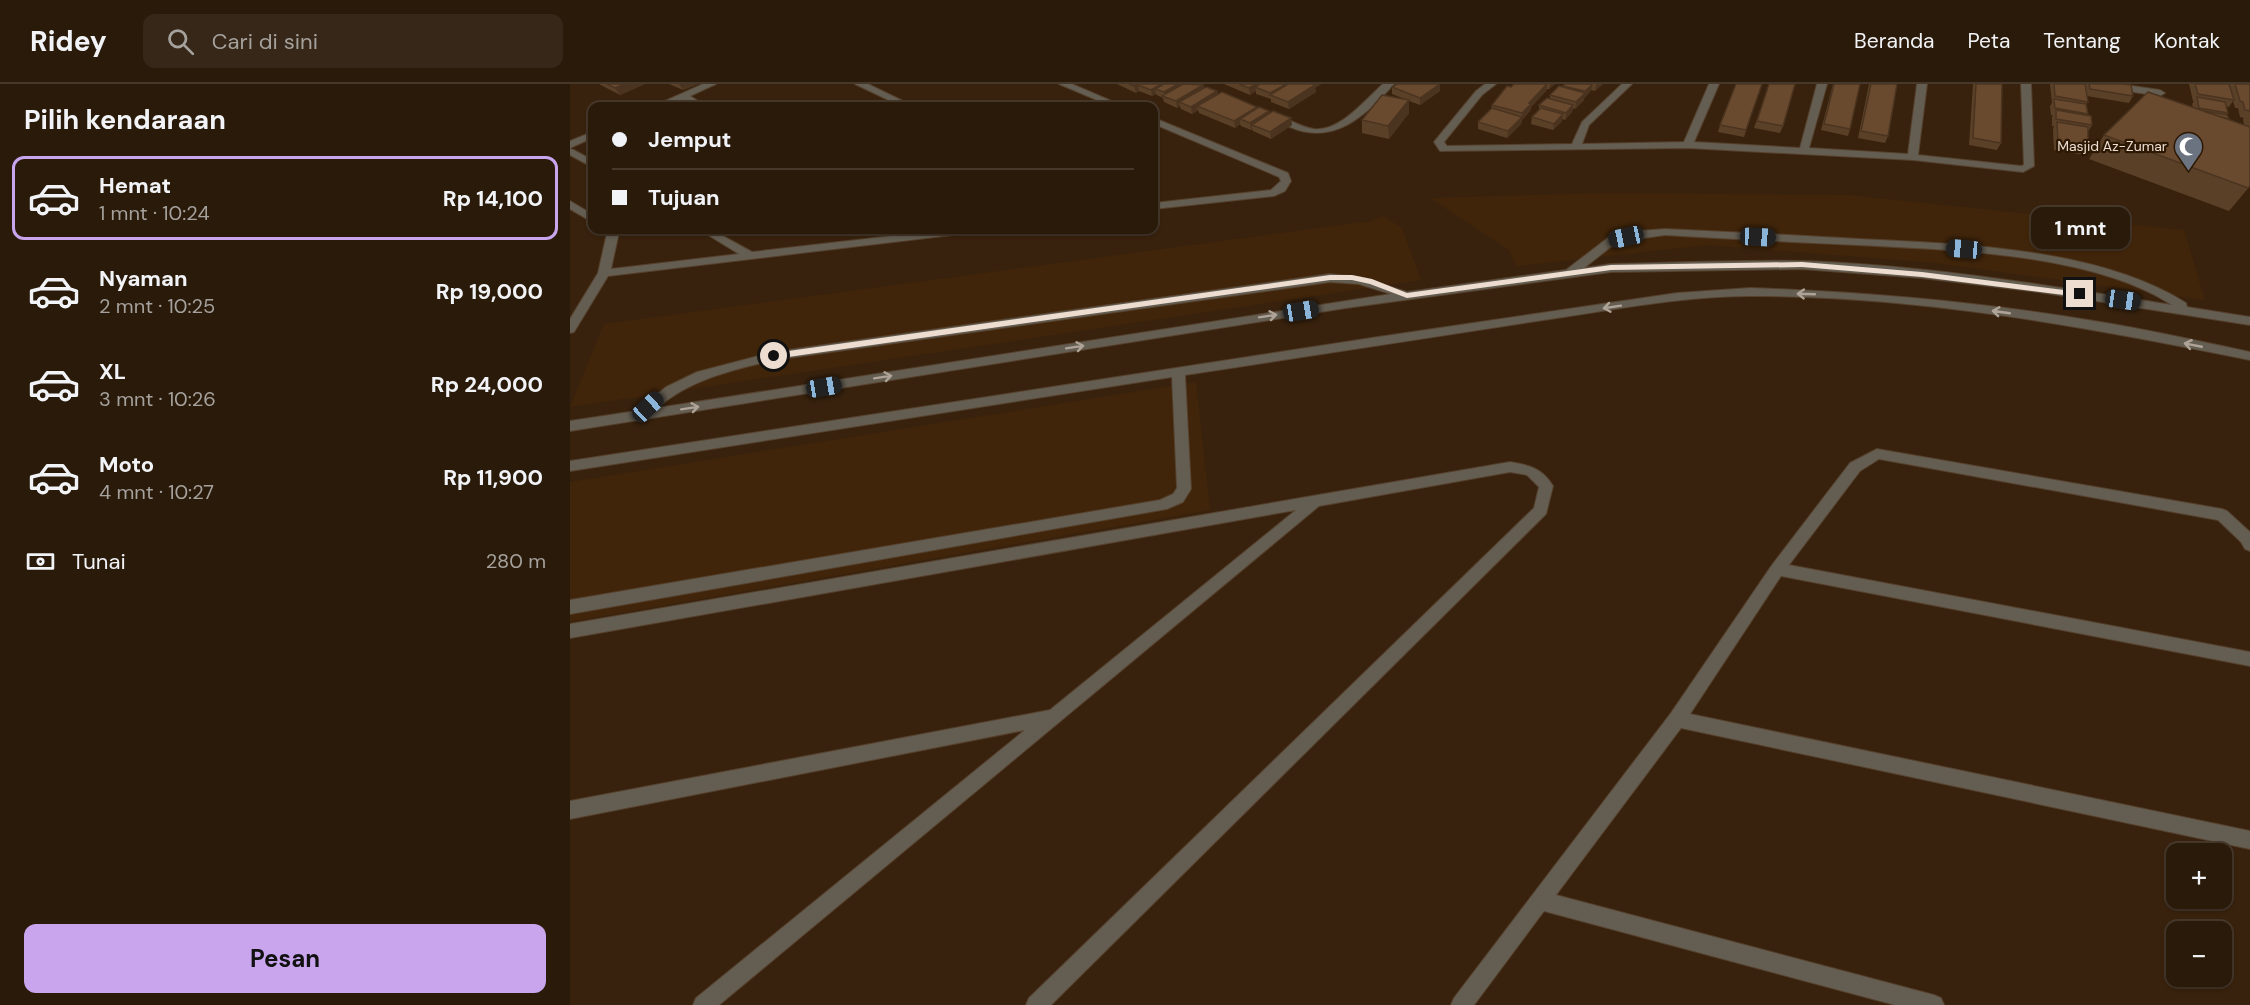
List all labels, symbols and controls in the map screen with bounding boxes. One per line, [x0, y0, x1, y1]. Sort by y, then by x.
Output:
search box [143, 14, 563, 68]
text: Ridey [30, 23, 107, 60]
icon: search [164, 25, 197, 58]
text: Cari di sini [212, 27, 318, 56]
text: Beranda [1854, 27, 1935, 55]
text: Peta [1968, 27, 2010, 55]
text: Tentang [2043, 27, 2121, 55]
text: Kontak [2154, 27, 2220, 55]
text: Pilih kendaraan [24, 102, 226, 137]
text: Jemput [648, 125, 731, 154]
mosque icon: Masjid Az-Zumar [2172, 130, 2204, 172]
place label: Masjid Az-Zumar [2057, 137, 2167, 155]
icon: car [27, 171, 81, 225]
text: Hemat [99, 171, 171, 200]
text: Tujuan [648, 183, 720, 212]
text: Rp 14,100 [443, 184, 543, 213]
text: 1 mnt · 10:24 [99, 200, 210, 226]
callout: 1 mnt [2030, 207, 2129, 249]
text: 1 mnt [2055, 215, 2106, 241]
car [1607, 224, 1645, 250]
car [1740, 227, 1776, 247]
car [1945, 238, 1983, 260]
icon: car [27, 264, 81, 318]
text: Nyaman [99, 264, 188, 293]
text: Rp 19,000 [436, 277, 543, 306]
route end [2066, 280, 2093, 307]
one-way arrow [1797, 288, 1817, 300]
car [2104, 289, 2142, 311]
text: 2 mnt · 10:25 [99, 293, 215, 319]
car [1282, 299, 1320, 323]
one-way arrow [1603, 302, 1623, 313]
one-way arrow [1991, 306, 2011, 317]
one-way arrow [1258, 311, 1277, 322]
one-way arrow [2183, 339, 2203, 350]
one-way arrow [1065, 341, 1085, 352]
route start [760, 342, 787, 369]
icon: car [27, 357, 81, 411]
text: XL [99, 357, 126, 386]
text: Rp 24,000 [431, 370, 543, 399]
one-way arrow [872, 372, 892, 383]
car [805, 375, 843, 399]
text: 3 mnt · 10:26 [99, 386, 216, 412]
car [629, 388, 667, 426]
one-way arrow [680, 402, 699, 413]
icon: car [27, 450, 81, 504]
text: Moto [99, 450, 154, 479]
text: Rp 11,900 [443, 463, 543, 492]
text: 4 mnt · 10:27 [99, 479, 214, 505]
icon: cash [24, 545, 57, 578]
text: Tunai [72, 547, 126, 576]
text: 280 m [486, 548, 546, 574]
map controls [2166, 843, 2232, 987]
button: + [2166, 843, 2232, 909]
button: − [2166, 921, 2232, 987]
button: Pesan [24, 924, 546, 993]

